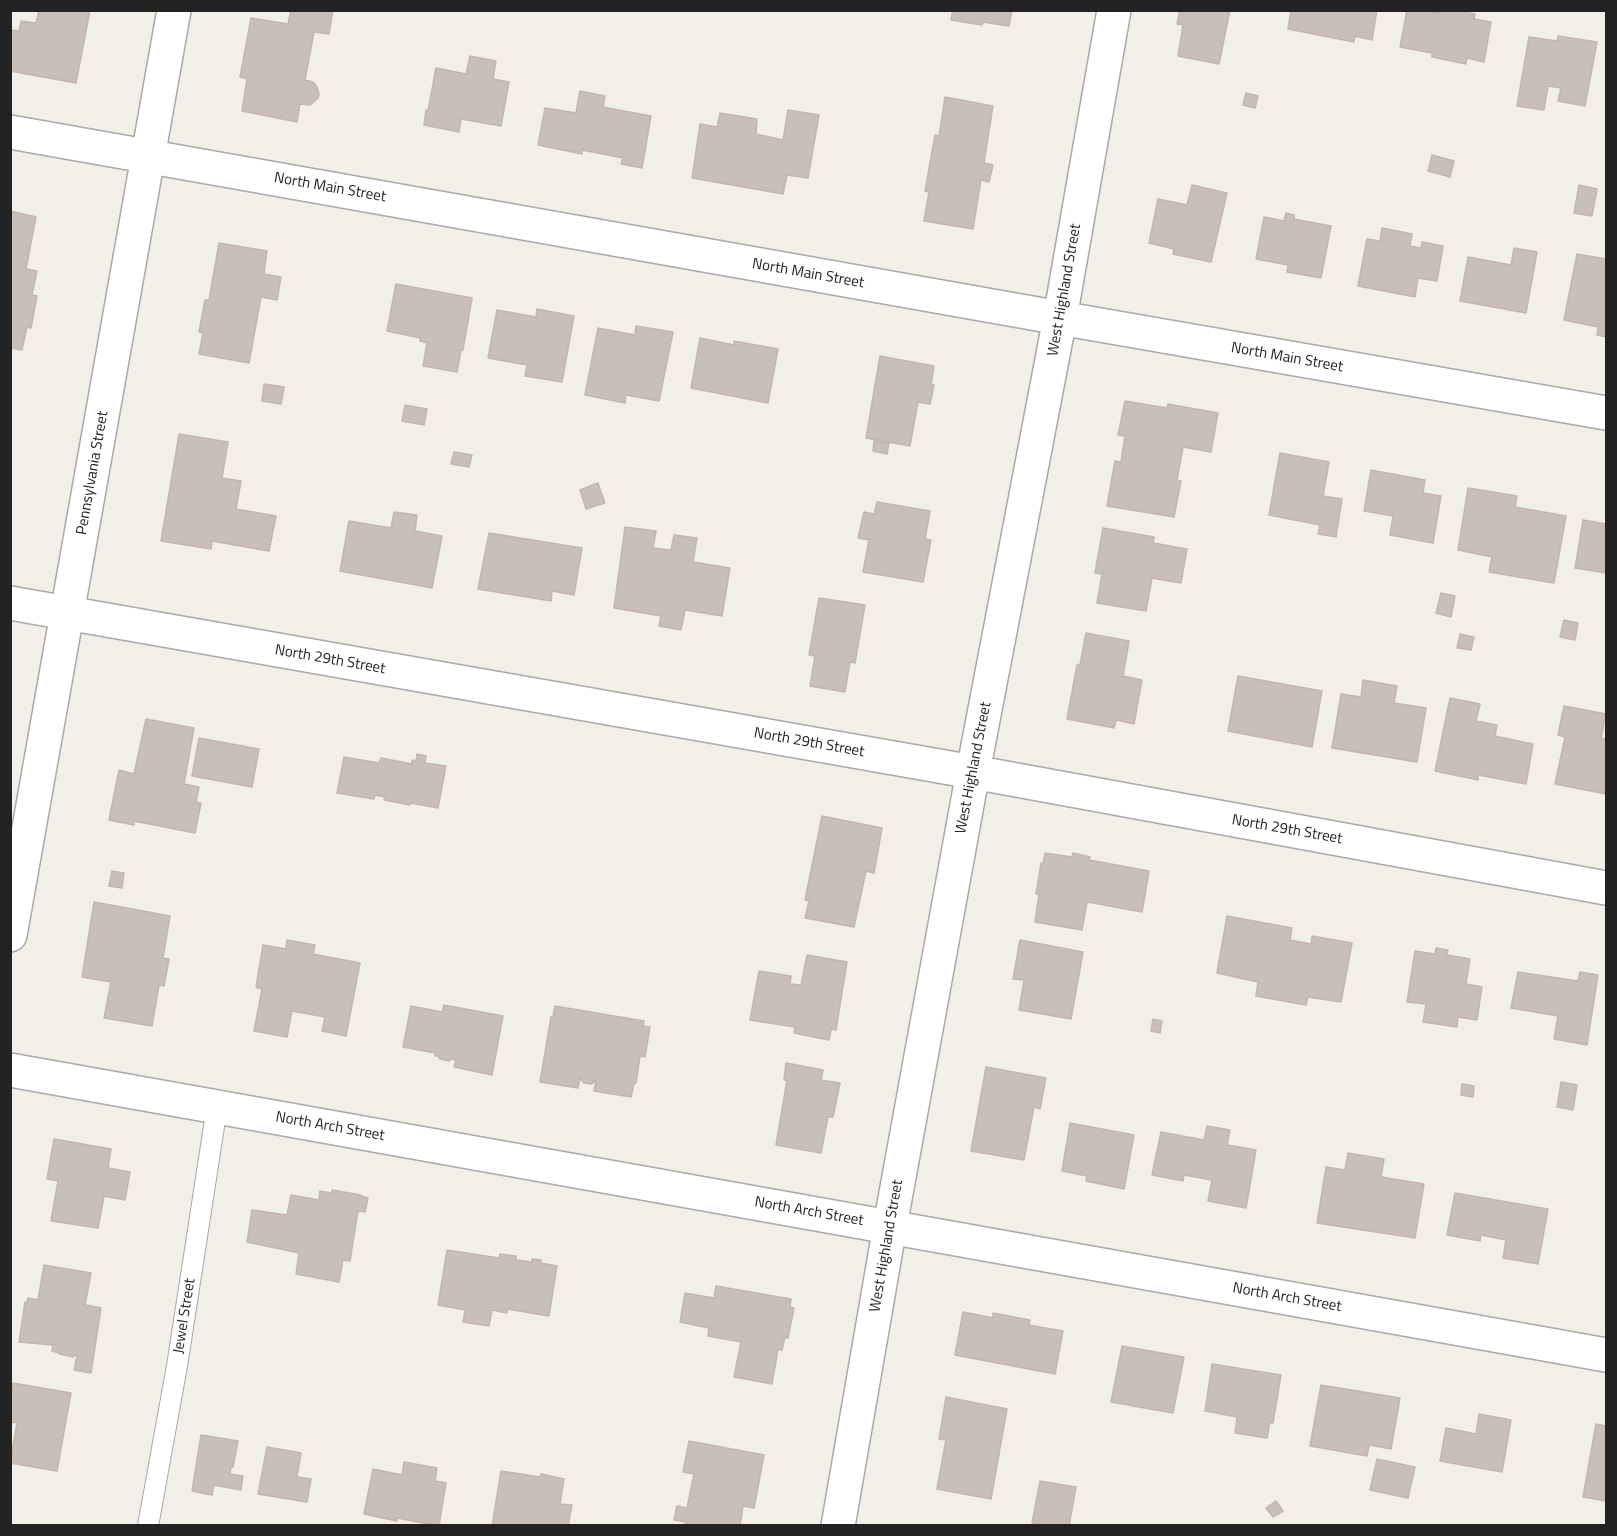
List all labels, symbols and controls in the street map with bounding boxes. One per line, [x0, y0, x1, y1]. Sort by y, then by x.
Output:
street label: North Main Street [273, 169, 387, 207]
street label: West Highland Street [1044, 222, 1086, 358]
street label: North Main Street [751, 255, 865, 293]
street label: North Main Street [1230, 339, 1344, 377]
street label: Pennsylvania Street [73, 410, 113, 536]
street label: North 29th Street [273, 641, 387, 679]
street label: West Highland Street [952, 700, 996, 836]
street label: North 29th Street [752, 724, 866, 762]
street label: North 29th Street [1230, 811, 1344, 849]
street label: North Arch Street [274, 1109, 386, 1145]
street label: West Highland Street [866, 1178, 908, 1314]
street label: North Arch Street [753, 1194, 865, 1230]
street label: Jewel Street [170, 1277, 200, 1355]
street label: North Arch Street [1231, 1280, 1343, 1316]

